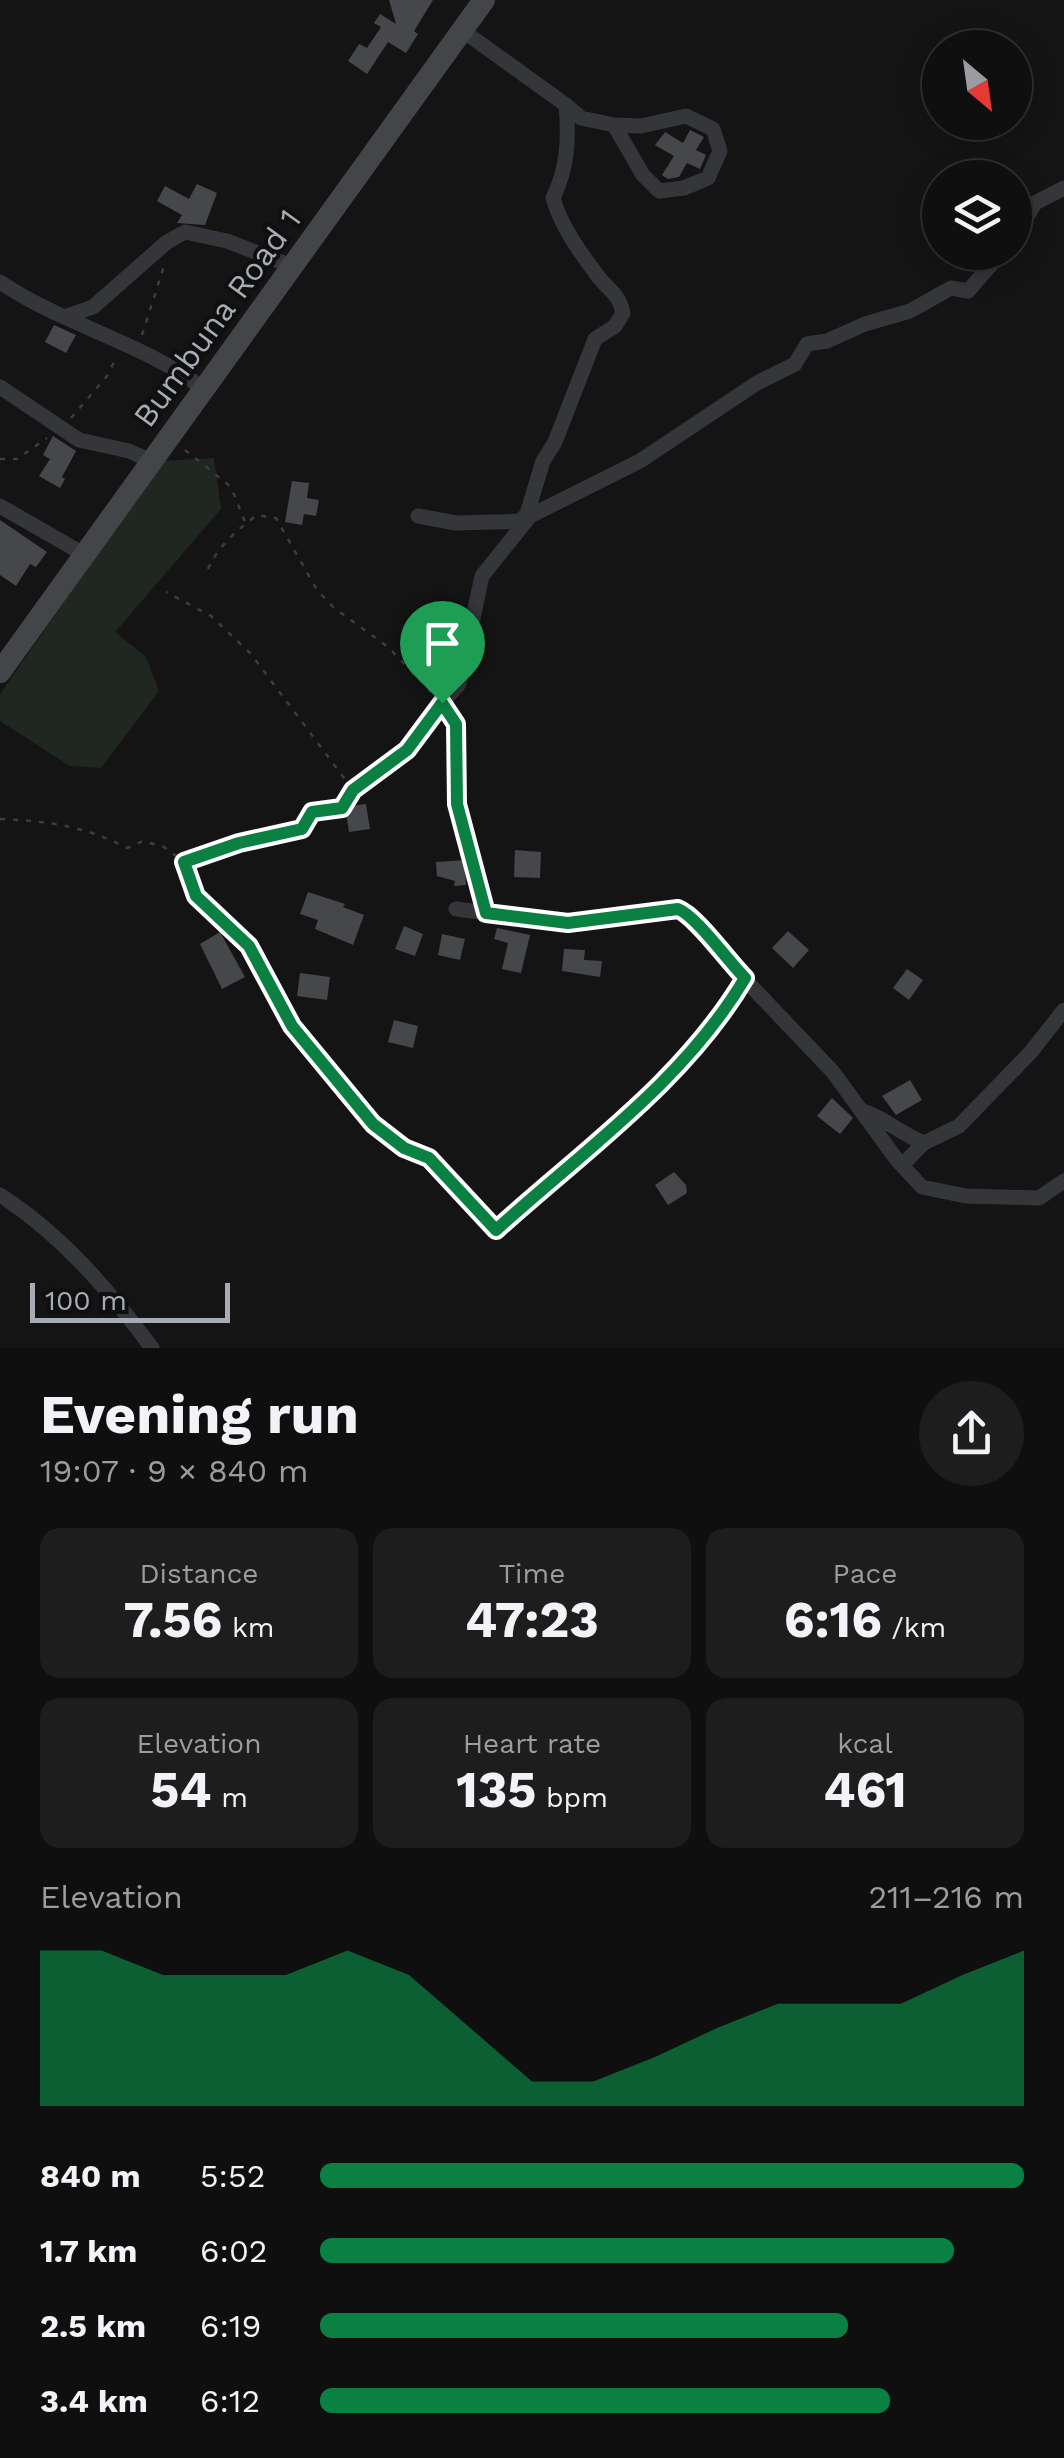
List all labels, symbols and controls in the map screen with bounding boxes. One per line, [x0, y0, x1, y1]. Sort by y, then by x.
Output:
north arrow [922, 30, 1032, 140]
map controls [922, 30, 1032, 270]
button: layers [922, 160, 1032, 270]
street label: Bumbuna Road 1 [125, 202, 309, 434]
pin [400, 601, 485, 704]
icon: arrive [415, 616, 470, 671]
scale bar [30, 1278, 230, 1322]
text: 100 m [45, 1284, 127, 1317]
button: share [919, 1381, 1024, 1486]
text: Evening run [40, 1382, 359, 1446]
text: 19:07 · 9 × 840 m [40, 1452, 308, 1490]
text: Distance [139, 1557, 259, 1590]
text: Time [499, 1557, 565, 1590]
text: Pace [833, 1557, 897, 1590]
text: 7.56 [124, 1590, 222, 1649]
text: 47:23 [465, 1590, 599, 1649]
text: 6:16 [784, 1590, 882, 1649]
text: km [222, 1611, 275, 1644]
text: /km [882, 1611, 946, 1644]
text: Elevation [137, 1727, 262, 1760]
text: Heart rate [463, 1727, 601, 1760]
text: kcal [837, 1727, 893, 1760]
text: 54 [150, 1760, 212, 1819]
text: 135 [456, 1760, 537, 1819]
text: 461 [823, 1760, 907, 1819]
text: m [212, 1781, 248, 1814]
text: bpm [537, 1781, 608, 1814]
text: Elevation [40, 1878, 183, 1916]
text: 211–216 m [868, 1878, 1024, 1916]
text: 840 m [40, 2157, 141, 2195]
text: 5:52 [200, 2157, 265, 2195]
text: 1.7 km [40, 2232, 137, 2270]
text: 6:02 [200, 2232, 268, 2270]
text: 2.5 km [40, 2307, 146, 2345]
text: 6:19 [200, 2307, 261, 2345]
text: 3.4 km [40, 2382, 148, 2420]
text: 6:12 [200, 2382, 260, 2420]

